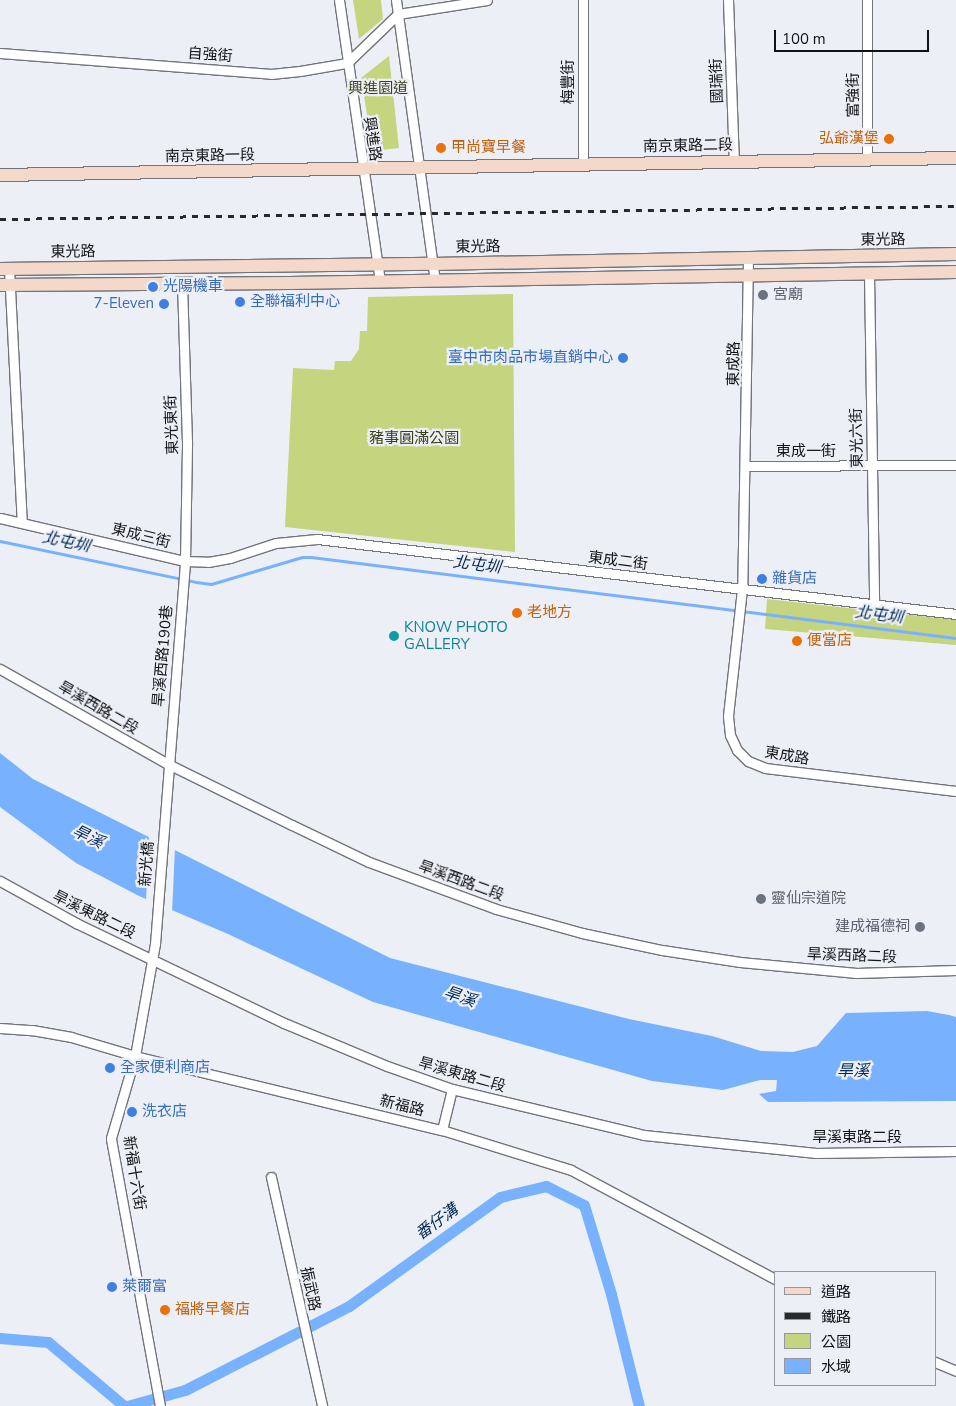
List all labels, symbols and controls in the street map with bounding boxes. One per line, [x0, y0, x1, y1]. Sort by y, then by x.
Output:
scale bar [776, 20, 931, 52]
text: 100 m [782, 29, 826, 49]
street label: 自強街 [187, 44, 233, 66]
street label: 國瑞街 [707, 58, 727, 104]
street label: 梅豐街 [560, 60, 578, 104]
street label: 富強街 [845, 73, 863, 117]
park label: 興進園道 [348, 80, 408, 98]
street label: 興進路 [360, 115, 384, 163]
place label: 弘爺漢堡 [819, 130, 879, 148]
marker: 弘爺漢堡 [883, 133, 895, 145]
street label: 南京東路二段 [643, 136, 733, 156]
place label: 甲尚寶早餐 [451, 139, 526, 157]
marker: 甲尚寶早餐 [435, 142, 447, 154]
street label: 南京東路一段 [165, 146, 255, 166]
street label: 東光路 [860, 231, 906, 249]
street label: 東光路 [455, 238, 501, 256]
street label: 東光路 [50, 243, 96, 261]
place label: 光陽機車 [163, 278, 223, 296]
marker: 光陽機車 [147, 281, 159, 293]
place label: 宮廟 [773, 286, 803, 304]
marker: 宮廟 [757, 289, 769, 301]
place label: 全聯福利中心 [250, 293, 340, 311]
place label: 7-Eleven [94, 295, 154, 313]
marker: 全聯福利中心 [234, 296, 246, 308]
marker: 7-Eleven [158, 298, 170, 310]
street label: 東成路 [725, 341, 743, 387]
place label: 臺中市肉品市場直銷中心 [448, 349, 613, 367]
marker: 臺中市肉品市場直銷中心 [617, 352, 629, 364]
street label: 東光東街 [162, 395, 182, 455]
street label: 東光六街 [847, 408, 867, 468]
park label: 豬事圓滿公園 [369, 430, 459, 448]
street label: 東成一街 [776, 443, 836, 461]
street label: 東成三街 [110, 520, 172, 552]
water label: 北屯圳 [41, 528, 91, 556]
street label: 東成二街 [587, 548, 649, 574]
water label: 北屯圳 [452, 553, 502, 577]
place label: 雜貨店 [772, 570, 817, 588]
marker: 雜貨店 [756, 573, 768, 585]
water label: 北屯圳 [854, 603, 904, 627]
street label: 旱溪西路190巷 [150, 604, 176, 708]
place label: 老地方 [527, 604, 572, 622]
marker: 老地方 [511, 607, 523, 619]
place label: KNOW PHOTO GALLERY [404, 618, 508, 653]
marker: KNOW PHOTO GALLERY [388, 630, 400, 642]
place label: 便當店 [807, 632, 852, 650]
marker: 便當店 [791, 635, 803, 647]
street label: 旱溪西路二段 [55, 678, 141, 738]
street label: 東成路 [763, 743, 811, 769]
water label: 旱溪 [69, 821, 107, 853]
street label: 新光橋 [136, 841, 158, 887]
street label: 旱溪西路二段 [416, 857, 506, 905]
street label: 旱溪東路二段 [50, 887, 138, 943]
place label: 靈仙宗道院 [771, 890, 846, 908]
marker: 靈仙宗道院 [755, 893, 767, 905]
place label: 建成福德祠 [835, 918, 910, 936]
marker: 建成福德祠 [914, 921, 926, 933]
street label: 旱溪西路二段 [807, 945, 897, 967]
water label: 旱溪 [442, 983, 478, 1011]
street label: 旱溪東路二段 [416, 1054, 508, 1096]
place label: 全家便利商店 [120, 1059, 210, 1077]
water label: 旱溪 [837, 1061, 869, 1081]
marker: 全家便利商店 [104, 1062, 116, 1074]
street label: 新福路 [378, 1092, 426, 1120]
place label: 洗衣店 [142, 1103, 187, 1121]
marker: 洗衣店 [126, 1106, 138, 1118]
street label: 旱溪東路二段 [812, 1129, 902, 1147]
street label: 新福十六街 [119, 1135, 149, 1211]
water label: 番仔溝 [412, 1200, 462, 1244]
street label: 振武路 [297, 1265, 323, 1313]
legend [774, 1271, 936, 1386]
place label: 萊爾富 [122, 1278, 167, 1296]
marker: 萊爾富 [106, 1281, 118, 1293]
text: 道路 [821, 1282, 851, 1302]
place label: 福將早餐店 [175, 1301, 250, 1319]
marker: 福將早餐店 [159, 1304, 171, 1316]
text: 鐵路 [821, 1307, 851, 1327]
text: 公園 [821, 1332, 851, 1352]
text: 水域 [821, 1357, 851, 1377]

